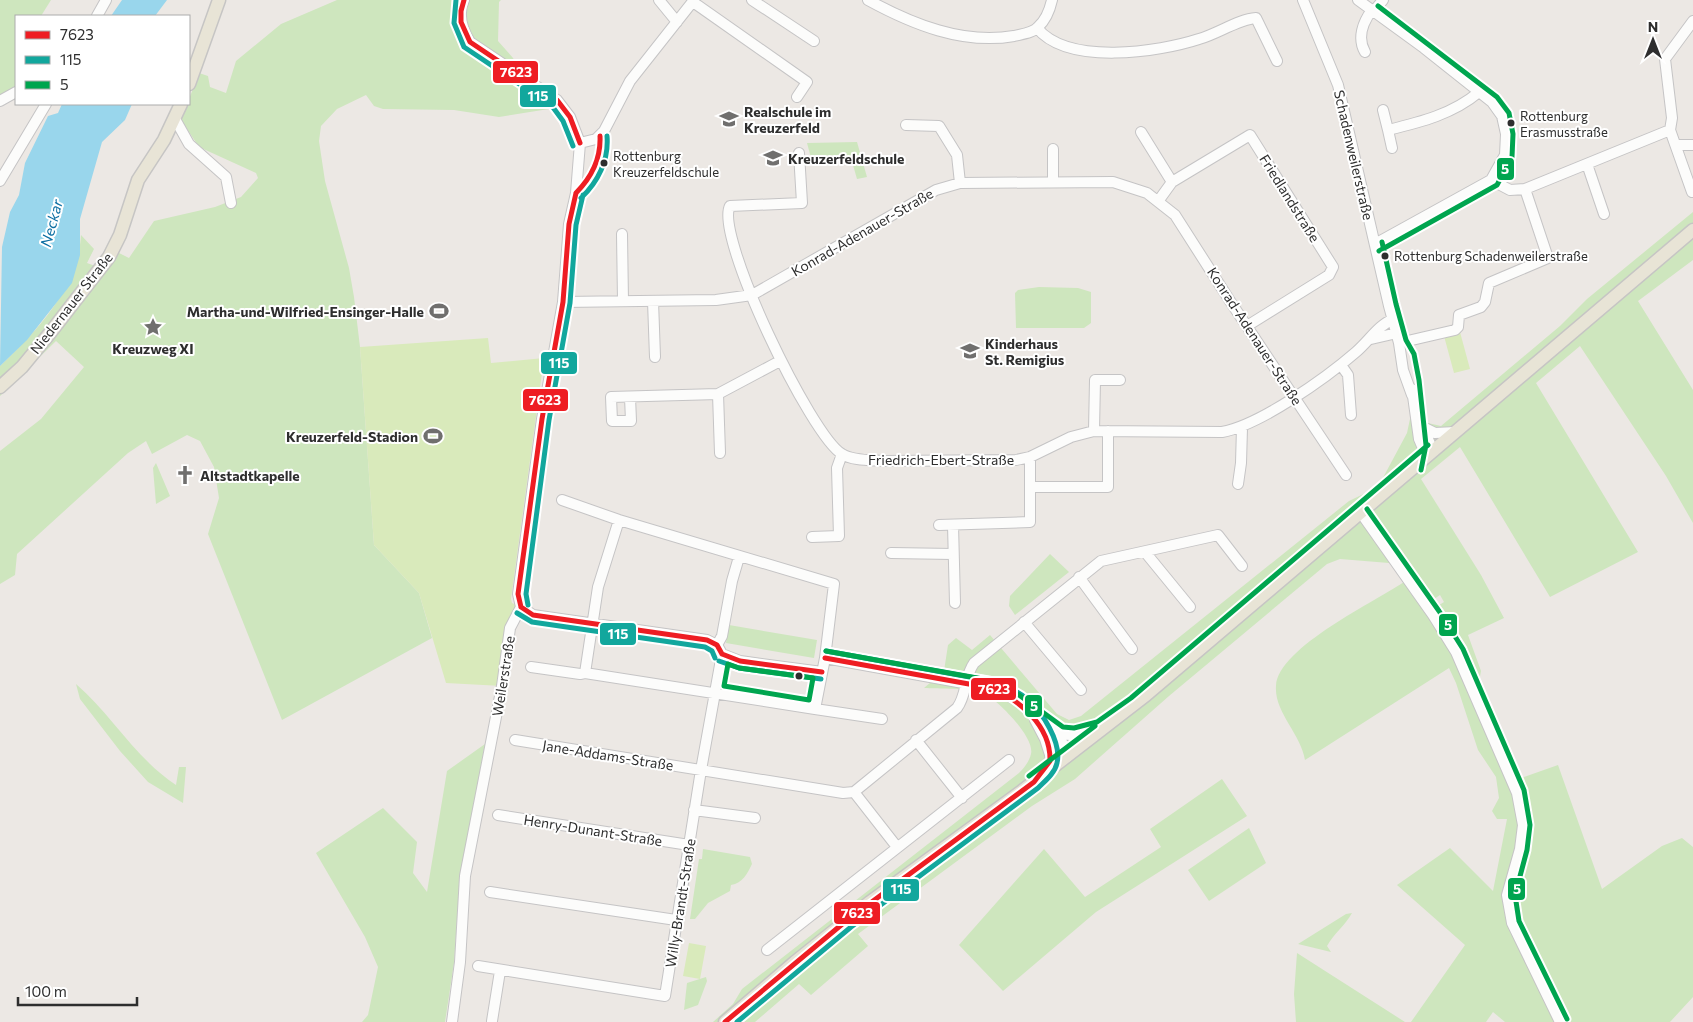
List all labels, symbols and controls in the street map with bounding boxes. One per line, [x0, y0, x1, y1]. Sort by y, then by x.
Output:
legend [15, 15, 190, 105]
north arrow [1628, 15, 1678, 65]
text: N [1648, 18, 1658, 35]
text: 7623 [60, 25, 94, 43]
text: 115 [60, 50, 81, 68]
line badge: 7623 [492, 60, 539, 84]
text: 7623 [500, 63, 532, 80]
text: 5 [60, 75, 69, 93]
line badge: 115 [519, 84, 557, 108]
text: 115 [528, 87, 548, 104]
street label: Schadenweilerstraße [1331, 88, 1377, 222]
place label: Realschule im Kreuzerfeld [744, 103, 831, 136]
school or university icon: Realschule im Kreuzerfeld [718, 108, 740, 130]
place label: Rottenburg Erasmusstraße [1520, 108, 1608, 140]
marker: Rottenburg Erasmusstraße [1506, 118, 1516, 128]
school or university icon: Kreuzerfeldschule [762, 147, 784, 169]
place label: Rottenburg Kreuzerfeldschule [613, 148, 719, 180]
place label: Kreuzerfeldschule [788, 150, 904, 167]
street label: Friedlandstraße [1256, 151, 1324, 245]
line badge: 5 [1496, 157, 1515, 181]
marker: Rottenburg Kreuzerfeldschule [599, 158, 609, 168]
text: 5 [1501, 160, 1509, 177]
street label: Konrad-Adenauer-Straße [788, 184, 936, 280]
water label: Neckar [36, 196, 66, 249]
place label: Rottenburg Schadenweilerstraße [1394, 248, 1588, 264]
street label: Niedernauer Straße [26, 249, 116, 357]
marker: Rottenburg Schadenweilerstraße [1380, 251, 1390, 261]
street label: Konrad-Adenauer-Straße [1204, 264, 1306, 408]
sports icon: Martha-und-Wilfried-Ensinger-Halle [428, 300, 450, 322]
place label: Martha-und-Wilfried-Ensinger-Halle [187, 303, 424, 320]
place icon: Kreuzweg XI [142, 316, 164, 338]
place label: Kinderhaus St. Remigius [985, 335, 1065, 368]
place label: Kreuzweg XI [112, 340, 194, 357]
school or university icon: Kinderhaus St. Remigius [959, 340, 981, 362]
line badge: 115 [540, 351, 578, 375]
text: 115 [549, 354, 569, 371]
line badge: 7623 [522, 388, 569, 412]
text: 7623 [529, 391, 561, 408]
sports icon: Kreuzerfeld-Stadion [422, 425, 444, 447]
place label: Kreuzerfeld-Stadion [286, 428, 418, 445]
street label: Friedrich-Ebert-Straße [868, 451, 1014, 468]
church icon: Altstadtkapelle [174, 464, 196, 486]
place label: Altstadtkapelle [200, 467, 300, 484]
line badge: 5 [1438, 613, 1458, 637]
text: 5 [1444, 616, 1452, 633]
line badge: 115 [599, 622, 637, 646]
text: 115 [608, 625, 628, 642]
street label: Weilerstraße [488, 635, 518, 717]
unlabelled marker [794, 671, 804, 681]
line badge: 7623 [970, 677, 1017, 701]
text: 7623 [978, 680, 1010, 697]
line badge: 5 [1024, 694, 1043, 718]
text: 5 [1030, 697, 1038, 714]
street label: Jane-Addams-Straße [541, 736, 675, 774]
street label: Henry-Dunant-Straße [522, 811, 664, 849]
street label: Willy-Brandt-Straße [661, 837, 699, 969]
line badge: 5 [1507, 877, 1526, 901]
line badge: 115 [882, 878, 920, 902]
text: 115 [891, 880, 911, 897]
text: 5 [1513, 880, 1521, 897]
line badge: 7623 [833, 901, 881, 925]
text: 7623 [841, 904, 873, 921]
scale bar [18, 974, 136, 1006]
text: 100 m [25, 982, 67, 1000]

